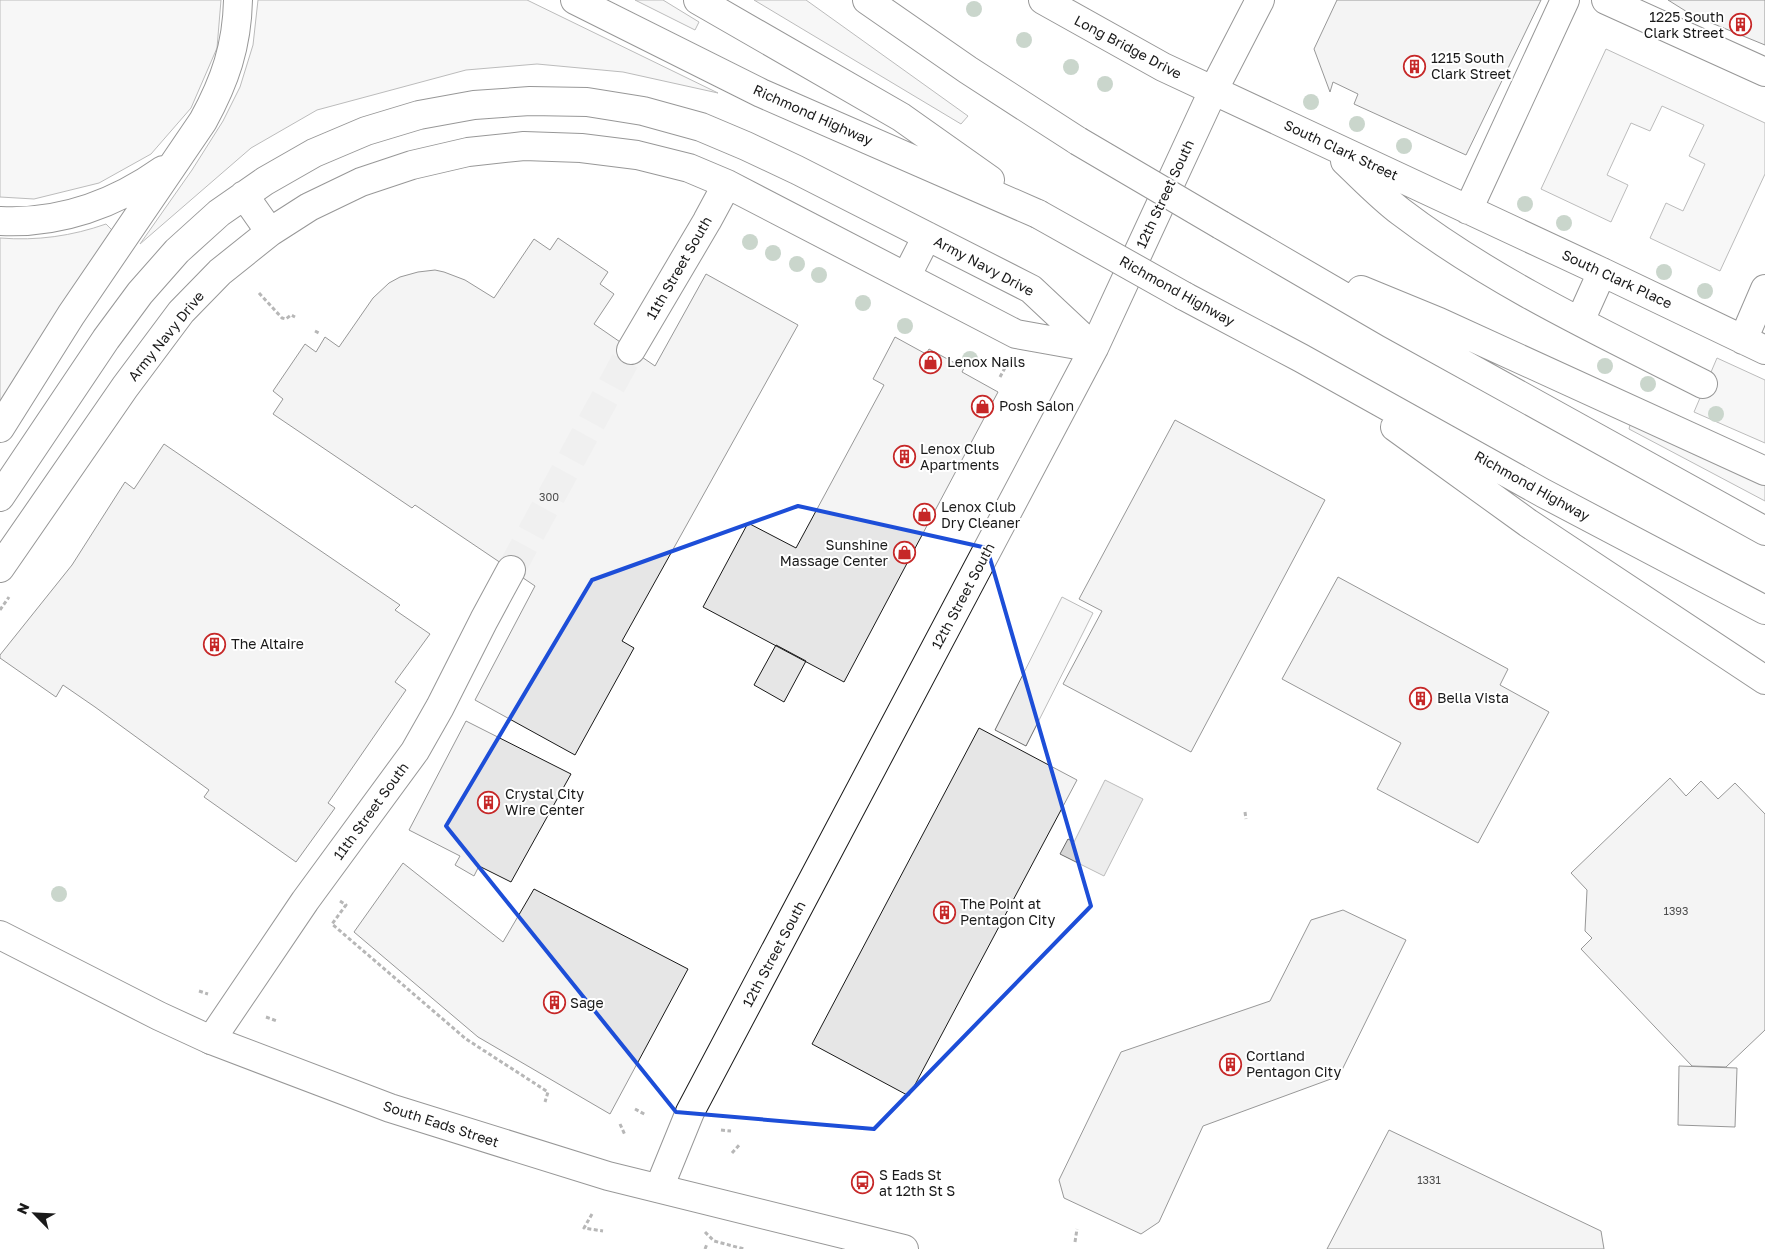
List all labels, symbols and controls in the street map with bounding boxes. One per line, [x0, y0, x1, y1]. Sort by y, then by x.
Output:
place label: 1225 South Clark Street [1644, 8, 1724, 41]
street label: Long Bridge Drive [1072, 11, 1185, 82]
building icon: 1225 South Clark Street [1728, 13, 1752, 37]
place label: 1215 South Clark Street [1431, 49, 1511, 82]
building icon: 1215 South Clark Street [1403, 54, 1427, 78]
street label: Richmond Highway [751, 81, 876, 149]
street label: South Clark Street [1282, 116, 1401, 183]
street label: 12th Street South [1132, 137, 1197, 251]
street label: 11th Street South [642, 213, 715, 322]
street label: Army Navy Drive [931, 232, 1037, 299]
street label: South Clark Place [1559, 246, 1675, 312]
street label: Richmond Highway [1117, 252, 1238, 329]
street label: Army Navy Drive [124, 287, 207, 384]
shop icon: Lenox Nails [919, 350, 943, 374]
place label: Lenox Nails [947, 353, 1025, 370]
shop icon: Posh Salon [971, 394, 995, 418]
place label: Posh Salon [999, 397, 1074, 414]
place label: Lenox Club Apartments [920, 440, 999, 473]
building icon: Lenox Club Apartments [892, 445, 916, 469]
street label: Richmond Highway [1472, 447, 1593, 524]
house number: 300 [539, 490, 559, 503]
place label: Lenox Club Dry Cleaner [941, 498, 1021, 531]
shop icon: Lenox Club Dry Cleaner [913, 503, 937, 527]
place label: Sunshine Massage Center [780, 536, 889, 569]
street label: 12th Street South [927, 540, 998, 652]
shop icon: Sunshine Massage Center [892, 541, 916, 565]
building icon: The Altaire [203, 632, 227, 656]
place label: The Altaire [231, 635, 304, 652]
building icon: Bella Vista [1409, 686, 1433, 710]
place label: Bella Vista [1437, 689, 1509, 706]
street label: 11th Street South [330, 759, 412, 863]
place label: Crystal City Wire Center [505, 785, 585, 818]
building icon: Crystal City Wire Center [477, 790, 501, 814]
place label: The Point at Pentagon City [960, 895, 1055, 928]
street label: 12th Street South [738, 898, 809, 1010]
building icon: The Point at Pentagon City [932, 900, 956, 924]
house number: 1393 [1664, 904, 1688, 917]
building icon: Sage [542, 991, 566, 1015]
place label: Sage [570, 994, 604, 1011]
place label: Cortland Pentagon City [1246, 1047, 1341, 1080]
building icon: Cortland Pentagon City [1218, 1052, 1242, 1076]
street label: South Eads Street [381, 1097, 501, 1150]
place label: S Eads St at 12th St S [879, 1166, 955, 1199]
bus stop icon: S Eads St at 12th St S [851, 1171, 875, 1195]
house number: 1331 [1417, 1173, 1441, 1186]
north arrow [10, 1189, 60, 1239]
text: N [13, 1200, 33, 1217]

